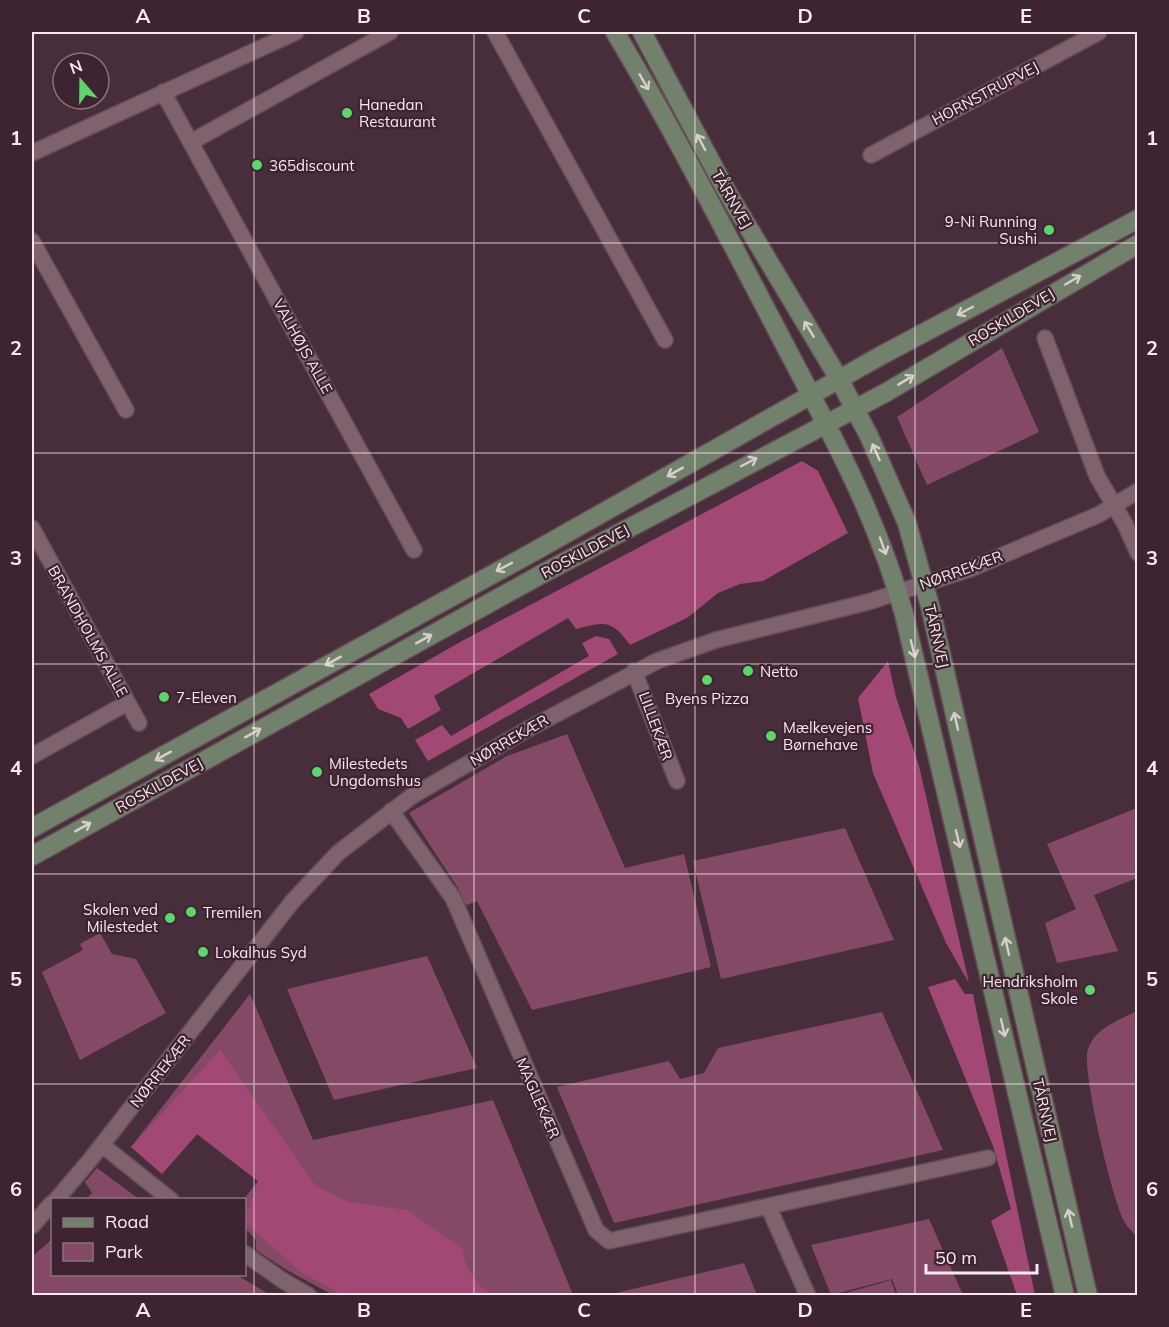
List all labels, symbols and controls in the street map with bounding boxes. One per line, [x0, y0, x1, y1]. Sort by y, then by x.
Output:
text: A [136, 3, 151, 28]
text: B [357, 3, 371, 28]
text: C [577, 3, 591, 28]
text: D [797, 3, 813, 28]
text: E [1020, 3, 1032, 28]
north arrow [51, 51, 111, 111]
text: N [67, 55, 85, 78]
street label: HORNSTRUPVEJ [928, 57, 1042, 129]
one-way arrow [639, 73, 651, 90]
place label: Hanedan Restaurant [359, 95, 436, 131]
marker: Hanedan Restaurant [340, 106, 354, 120]
text: 1 [10, 125, 22, 150]
text: 1 [1146, 125, 1158, 150]
one-way arrow [695, 134, 707, 151]
place label: 365discount [269, 156, 355, 175]
marker: 365discount [250, 158, 264, 172]
street label: TÅRNVEJ [708, 166, 757, 232]
place label: 9-Ni Running Sushi [945, 212, 1037, 248]
marker: 9-Ni Running Sushi [1042, 223, 1056, 237]
one-way arrow [1064, 274, 1081, 286]
street label: ROSKILDEVEJ [965, 284, 1057, 350]
street label: VALHØJS ALLE [269, 295, 337, 397]
one-way arrow [957, 306, 975, 318]
one-way arrow [803, 321, 815, 338]
text: 2 [10, 335, 22, 360]
text: 2 [1146, 335, 1158, 360]
one-way arrow [897, 374, 914, 386]
one-way arrow [870, 443, 881, 461]
one-way arrow [740, 456, 758, 468]
one-way arrow [666, 467, 683, 479]
street label: ROSKILDEVEJ [538, 520, 632, 582]
one-way arrow [878, 536, 889, 555]
text: 3 [10, 545, 22, 570]
text: 3 [1146, 545, 1158, 570]
street label: NØRREKÆR [917, 546, 1005, 594]
one-way arrow [496, 561, 513, 573]
street label: BRANDHOLMS ALLE [44, 562, 132, 700]
street label: TÅRNVEJ [920, 602, 955, 670]
one-way arrow [415, 633, 432, 645]
one-way arrow [907, 639, 919, 658]
one-way arrow [325, 655, 342, 667]
place label: Netto [760, 662, 798, 681]
marker: Netto [741, 664, 755, 678]
marker: Byens Pizza [700, 673, 714, 687]
place label: 7-Eleven [176, 688, 237, 707]
street label: LILLEKÆR [635, 689, 677, 763]
place label: Byens Pizza [665, 689, 749, 708]
marker: 7-Eleven [157, 690, 171, 704]
street label: NØRREKÆR [467, 710, 551, 770]
one-way arrow [949, 711, 961, 730]
place label: Mælkevejens Børnehave [783, 718, 872, 754]
one-way arrow [244, 727, 262, 738]
marker: Mælkevejens Børnehave [764, 729, 778, 743]
one-way arrow [155, 750, 172, 762]
street label: ROSKILDEVEJ [112, 753, 206, 817]
place label: Milestedets Ungdomshus [329, 754, 421, 790]
text: 4 [10, 755, 22, 780]
text: 4 [1146, 755, 1158, 780]
marker: Milestedets Ungdomshus [310, 765, 324, 779]
one-way arrow [74, 821, 91, 833]
one-way arrow [953, 828, 964, 848]
place label: Skolen ved Milestedet [83, 900, 158, 936]
place label: Tremilen [203, 903, 262, 922]
marker: Tremilen [184, 905, 198, 919]
marker: Skolen ved Milestedet [163, 911, 177, 925]
one-way arrow [1000, 937, 1012, 956]
place label: Lokalhus Syd [215, 943, 307, 962]
marker: Lokalhus Syd [196, 945, 210, 959]
text: 5 [10, 966, 22, 991]
text: 5 [1146, 966, 1158, 991]
place label: Hendriksholm Skole [982, 972, 1078, 1008]
marker: Hendriksholm Skole [1083, 983, 1097, 997]
one-way arrow [997, 1019, 1009, 1038]
street label: NØRREKÆR [126, 1031, 194, 1111]
street label: MAGLEKÆR [512, 1055, 564, 1141]
street label: TÅRNVEJ [1028, 1076, 1063, 1144]
text: 6 [10, 1176, 22, 1201]
text: 6 [1146, 1176, 1158, 1201]
legend [51, 1198, 246, 1276]
one-way arrow [1064, 1209, 1076, 1228]
text: Road [105, 1210, 149, 1233]
scale bar [926, 1237, 1037, 1275]
text: Park [105, 1240, 144, 1263]
text: 50 m [935, 1246, 977, 1269]
text: A [136, 1297, 151, 1322]
text: B [357, 1297, 371, 1322]
text: C [577, 1297, 591, 1322]
text: D [797, 1297, 813, 1322]
text: E [1020, 1297, 1032, 1322]

